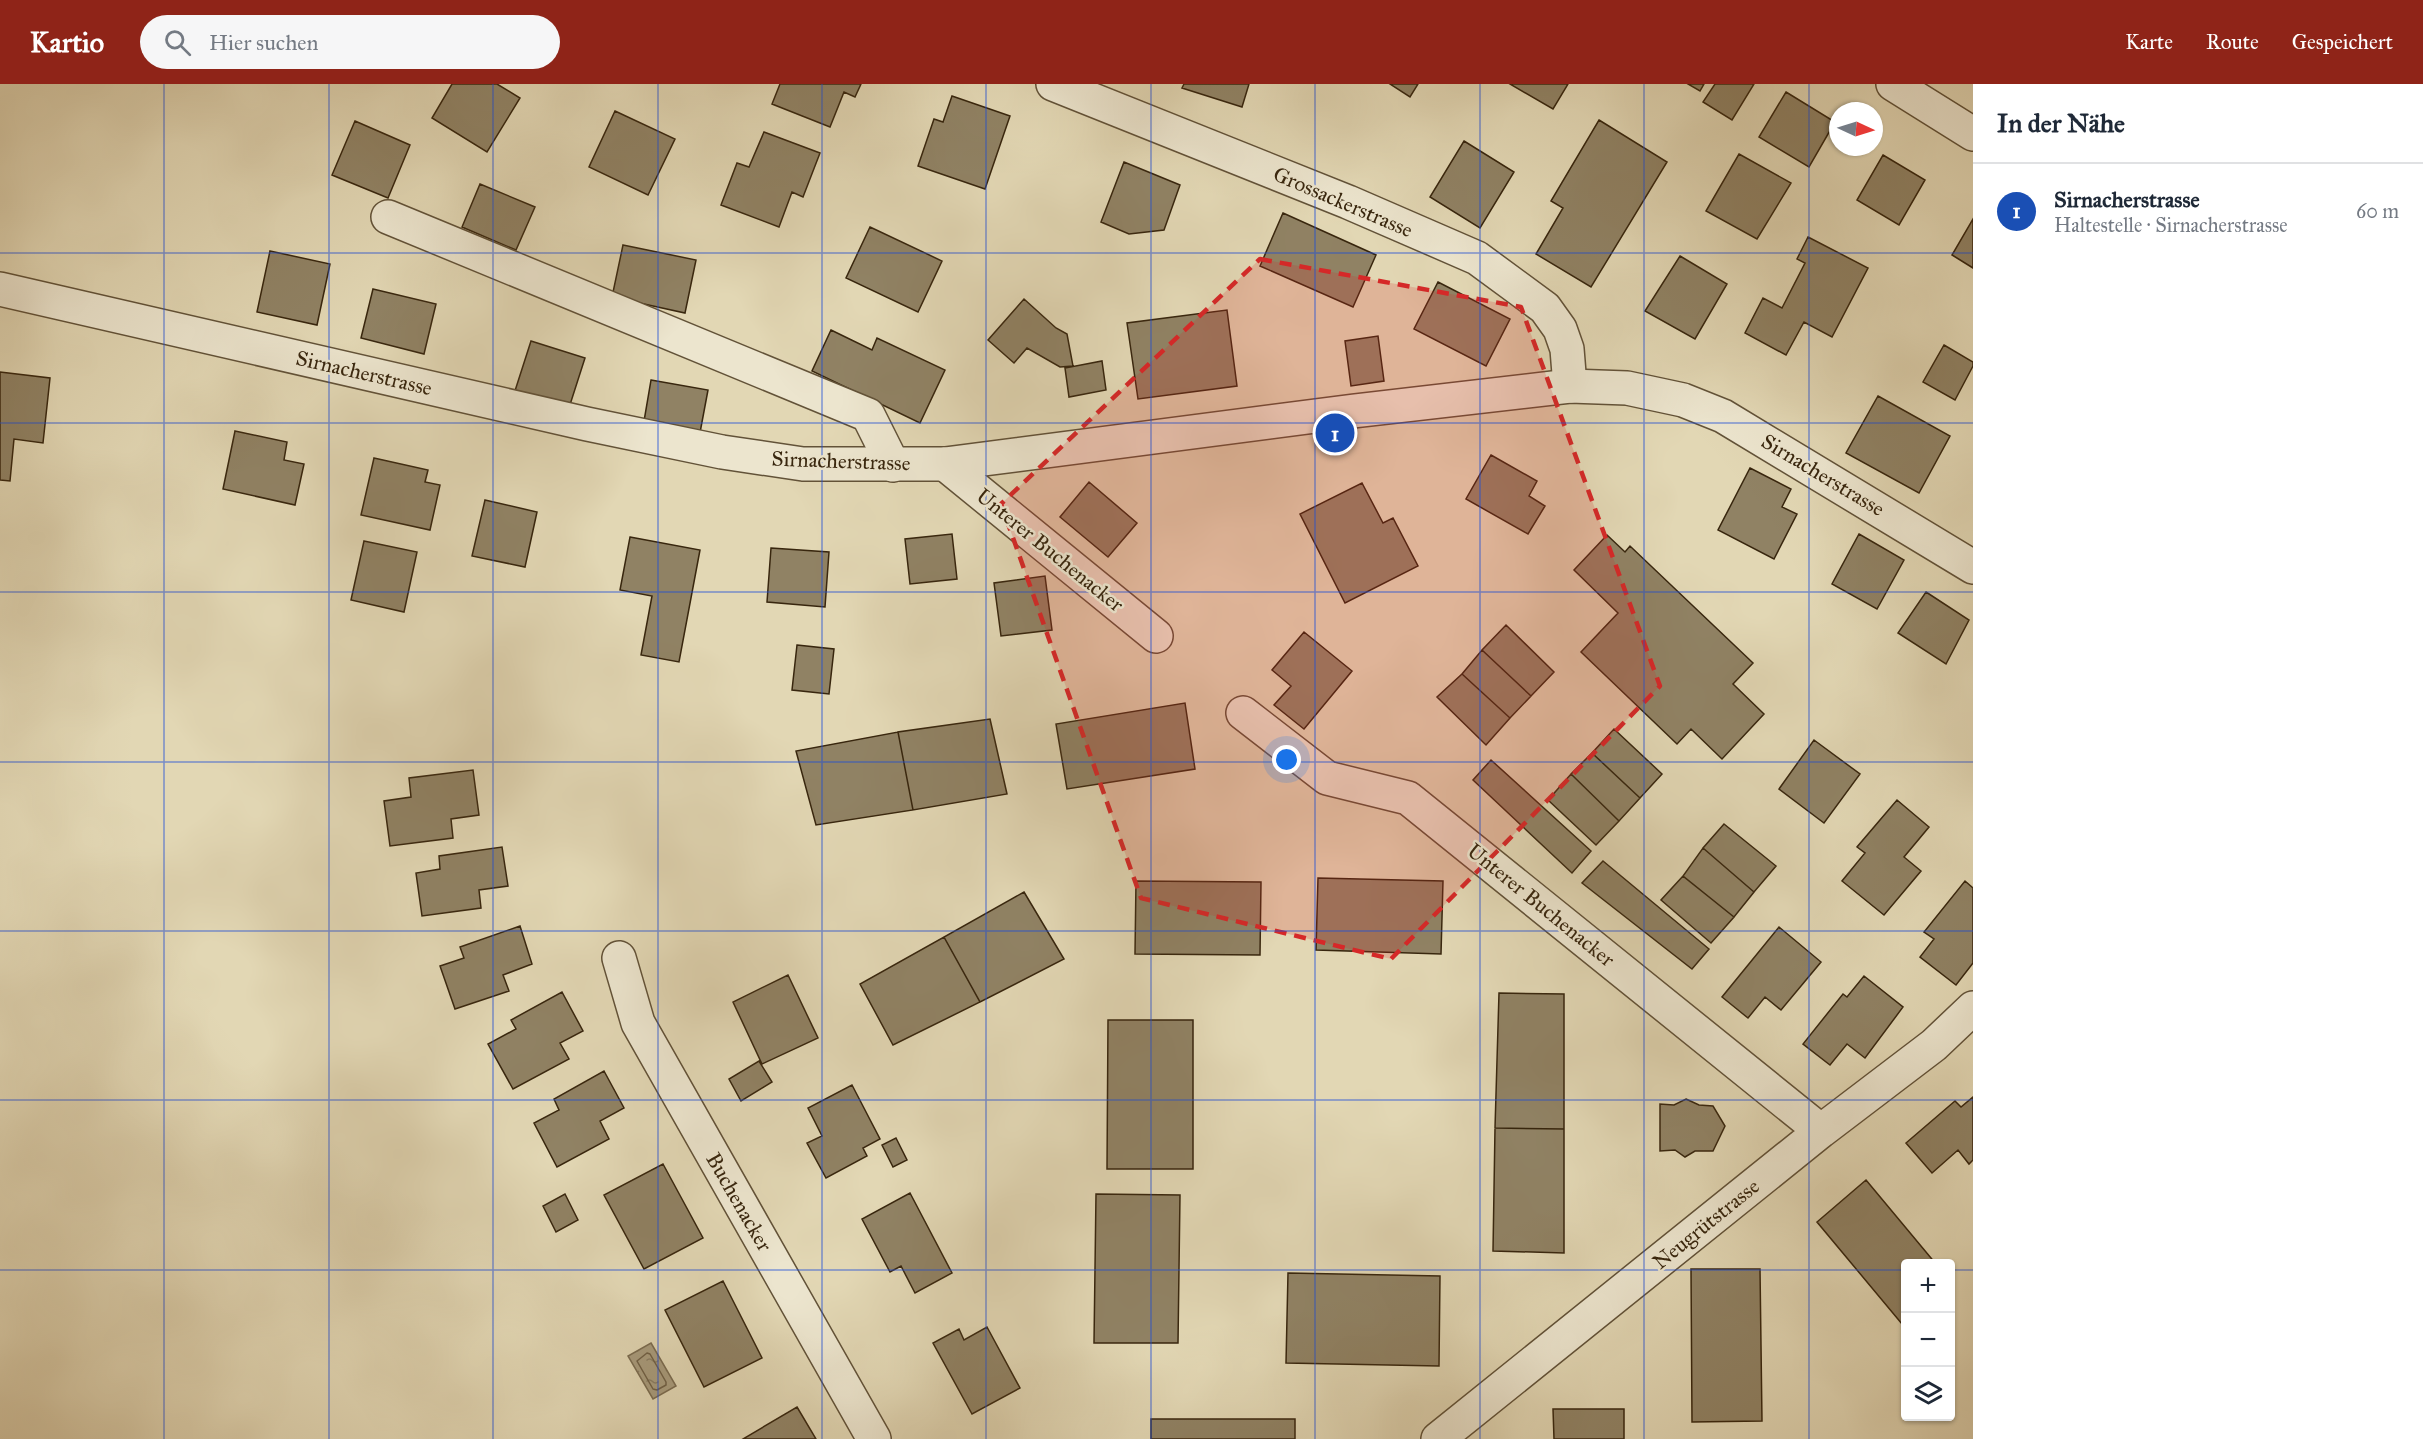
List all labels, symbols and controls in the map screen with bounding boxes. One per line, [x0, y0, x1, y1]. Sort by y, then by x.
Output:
search box [140, 15, 560, 69]
text: Kartio [30, 25, 104, 60]
icon: search [161, 26, 194, 59]
text: Hier suchen [209, 29, 318, 56]
text: Karte [2125, 29, 2173, 55]
text: Route [2206, 29, 2259, 55]
text: Gespeichert [2292, 29, 2393, 55]
north arrow [1829, 102, 1883, 156]
text: In der Nähe [1997, 107, 2125, 139]
street label: Grossackerstrasse [1269, 161, 1417, 243]
text: Sirnacherstrasse [2054, 186, 2200, 213]
text: 1 [2013, 199, 2020, 223]
text: 60 m [2356, 199, 2399, 223]
text: Haltestelle · Sirnacherstrasse [2054, 213, 2288, 237]
street label: Sirnacherstrasse [293, 345, 435, 401]
pin: 1 [1316, 410, 1354, 456]
street label: Sirnacherstrasse [1757, 428, 1889, 522]
street label: Sirnacherstrasse [771, 446, 911, 476]
street label: Unterer Buchenacker [971, 483, 1129, 617]
your location [1272, 745, 1301, 774]
street label: Unterer Buchenacker [1462, 838, 1620, 972]
street label: Buchenacker [700, 1148, 778, 1256]
street label: Neugrütstrasse [1647, 1173, 1765, 1275]
map controls [1901, 1259, 1955, 1421]
button: + [1901, 1259, 1955, 1313]
button: − [1901, 1313, 1955, 1367]
button: layers [1901, 1367, 1955, 1421]

